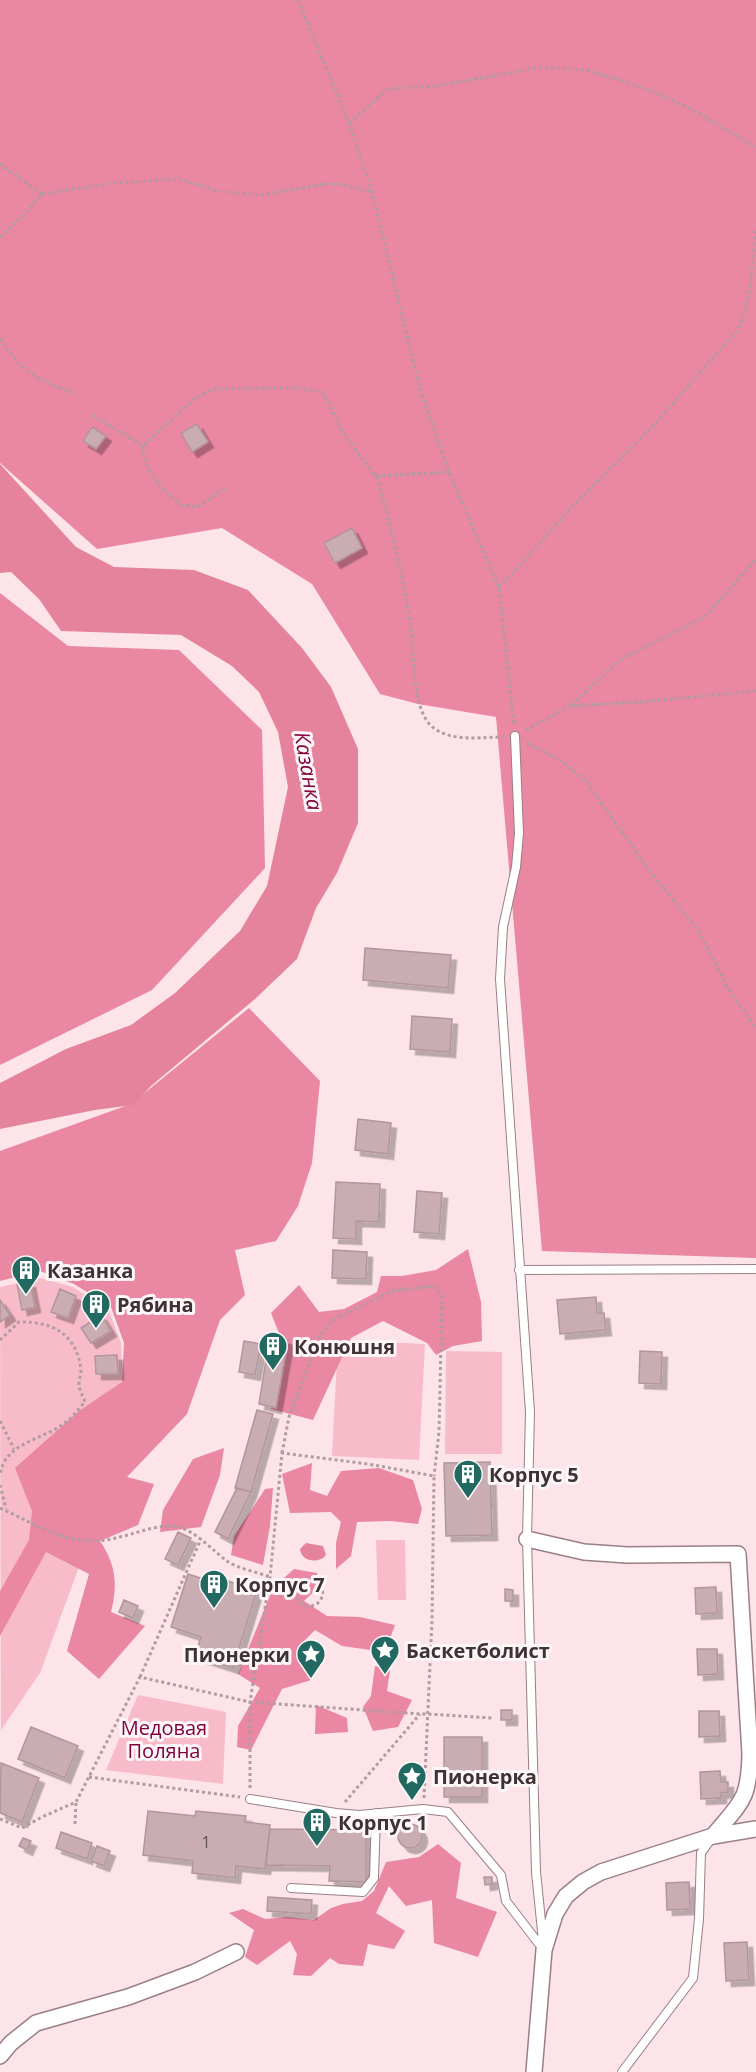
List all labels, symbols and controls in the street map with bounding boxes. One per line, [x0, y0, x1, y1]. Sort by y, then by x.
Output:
water label: Казанка [288, 730, 330, 813]
building icon: Казанка [10, 1254, 42, 1296]
place label: Казанка [47, 1257, 133, 1284]
building icon: Рябина [80, 1288, 112, 1330]
place label: Рябина [117, 1291, 194, 1318]
building icon: Конюшня [257, 1330, 289, 1372]
place label: Конюшня [294, 1333, 395, 1360]
building icon: Корпус 5 [452, 1458, 484, 1500]
place label: Корпус 5 [489, 1461, 579, 1488]
building icon: Корпус 7 [198, 1568, 230, 1610]
place label: Корпус 7 [235, 1571, 325, 1598]
place icon: Баскетболист [369, 1634, 401, 1676]
place label: Баскетболист [406, 1637, 550, 1664]
place icon: Пионерки [295, 1638, 327, 1680]
place label: Пионерки [184, 1641, 290, 1668]
park label: Медовая Поляна [121, 1714, 207, 1764]
place icon: Пионерка [396, 1760, 428, 1802]
place label: Пионерка [433, 1763, 537, 1790]
building icon: Корпус 1 [301, 1806, 333, 1848]
place label: Корпус 1 [338, 1809, 428, 1836]
house number: 1 [201, 1831, 211, 1853]

